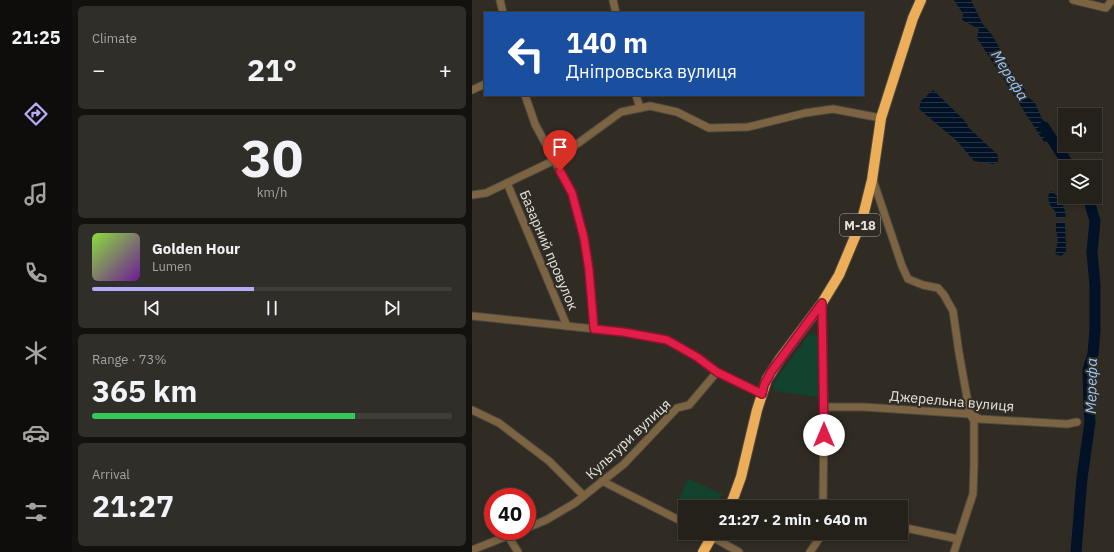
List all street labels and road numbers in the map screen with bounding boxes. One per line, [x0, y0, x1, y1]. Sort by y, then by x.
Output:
street label: Базарний провулок [516, 187, 583, 313]
road number: М-18 [840, 214, 880, 236]
street label: Джерельна вулиця [889, 387, 1015, 415]
street label: Культури вулиця [582, 395, 674, 483]

